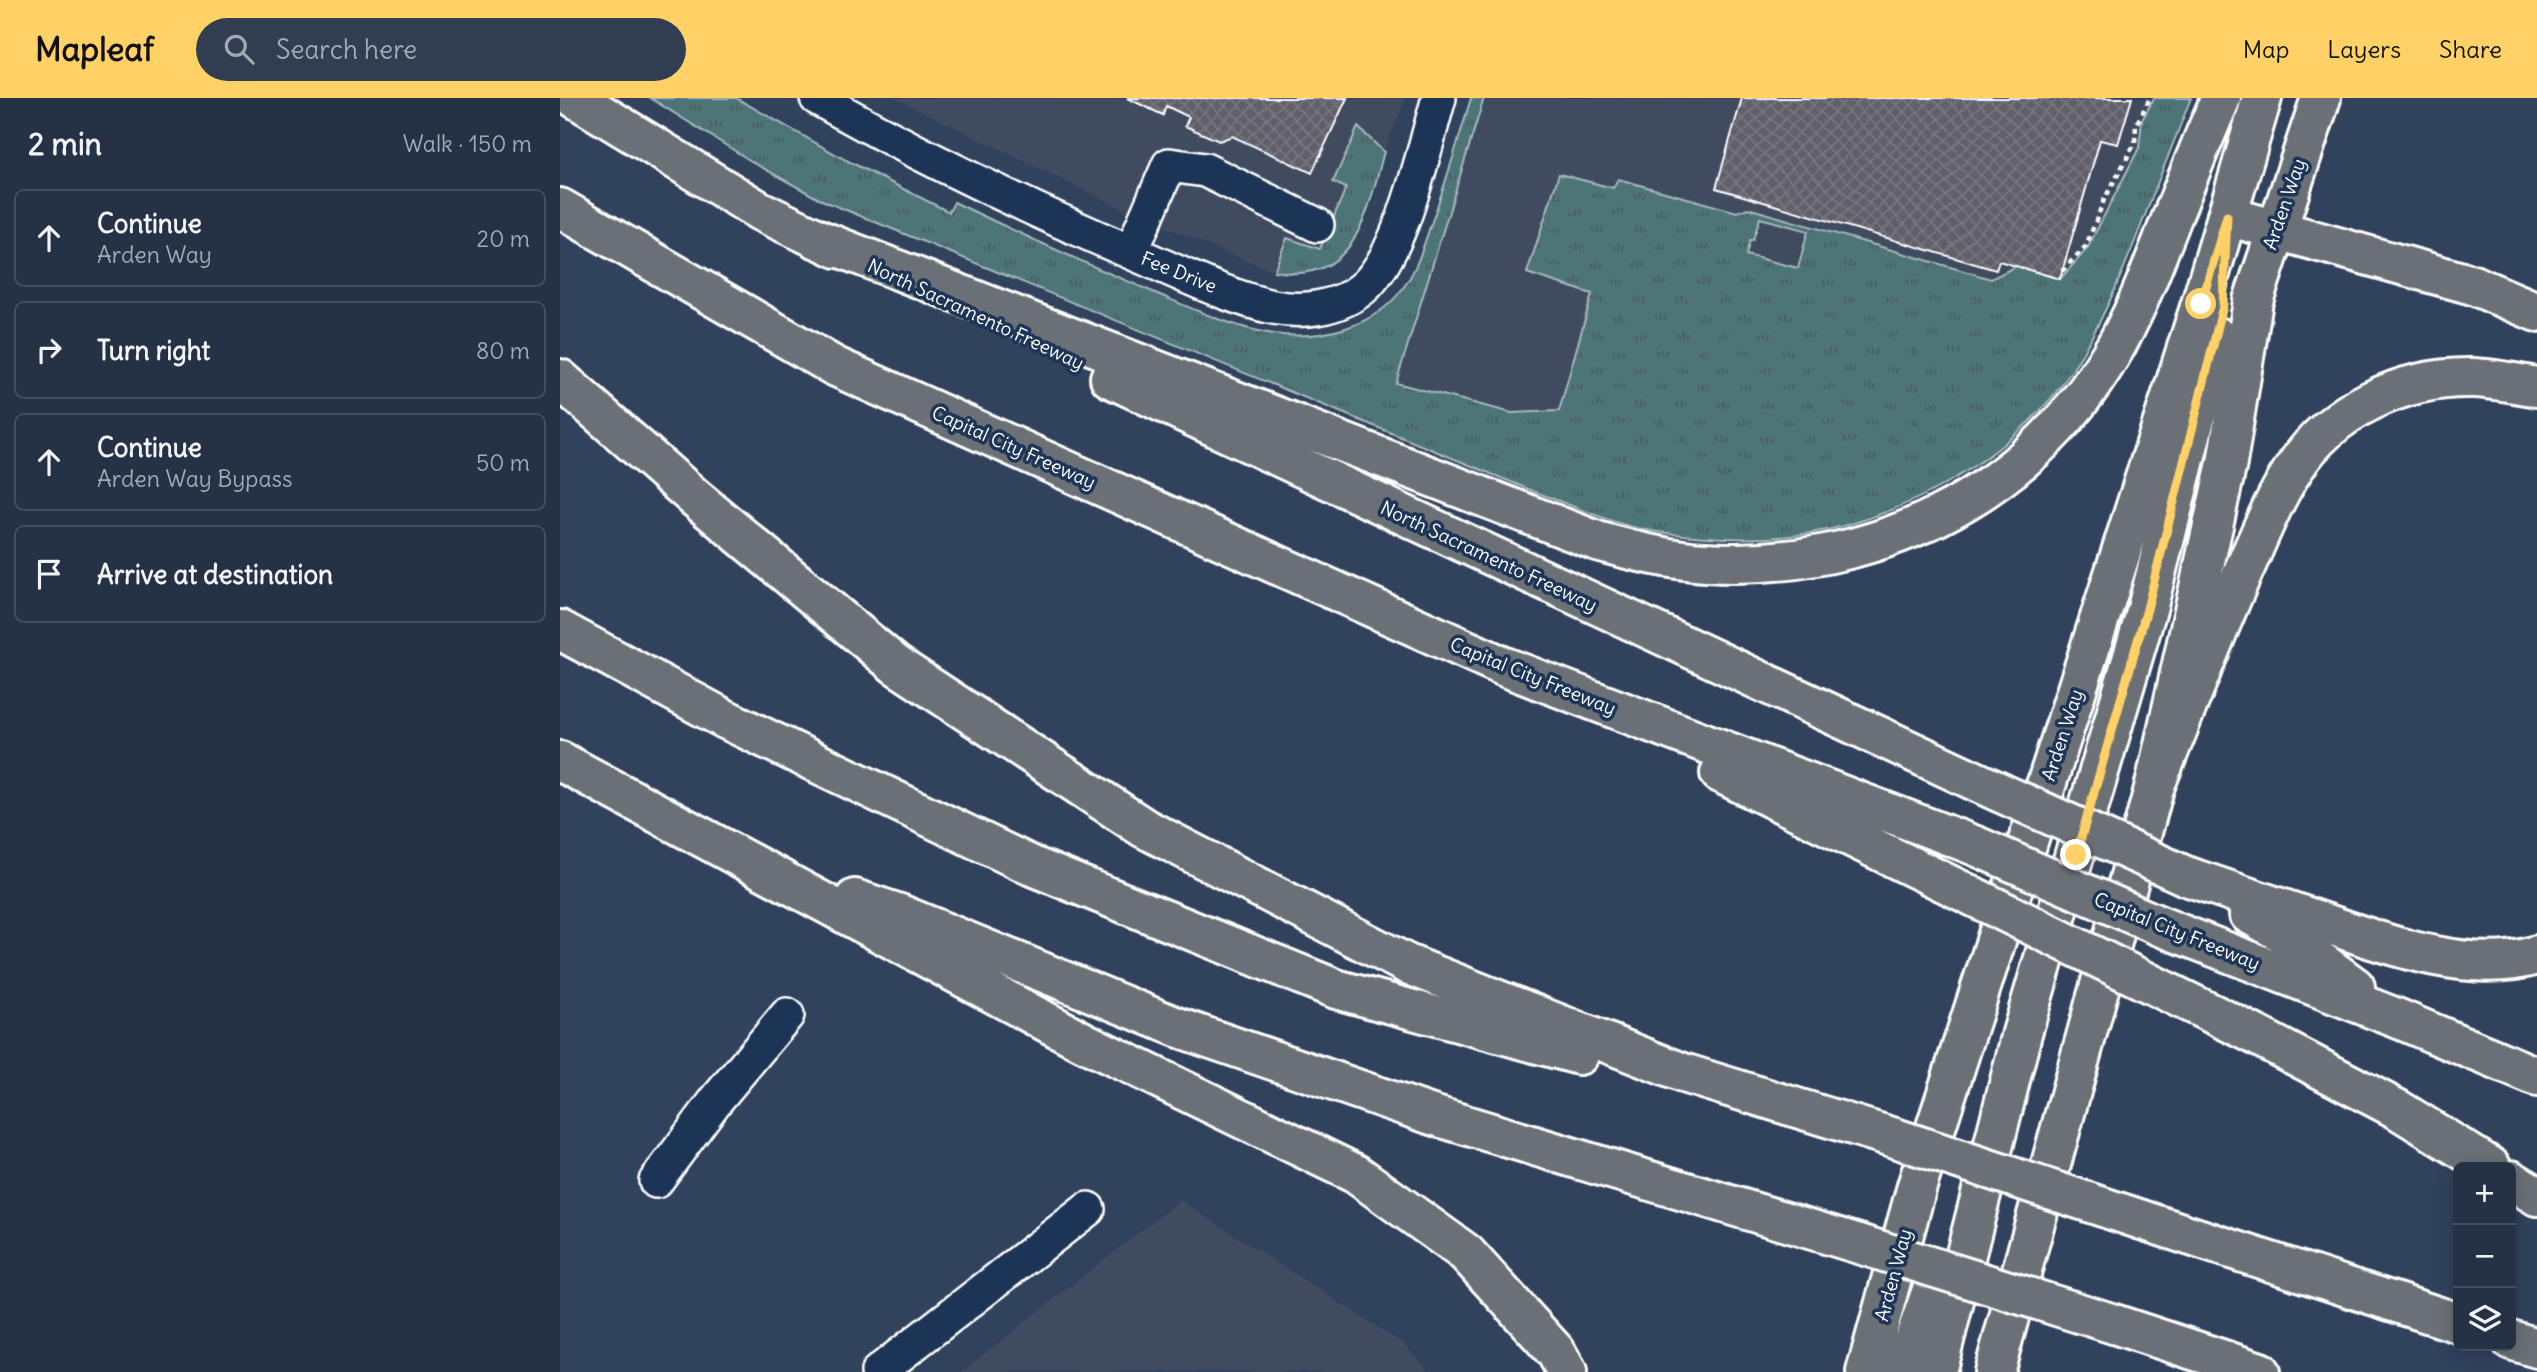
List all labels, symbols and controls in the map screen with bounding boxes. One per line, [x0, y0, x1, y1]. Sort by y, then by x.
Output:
search box [196, 18, 686, 81]
text: Mapleaf [35, 28, 154, 70]
icon: search [220, 30, 258, 68]
text: Search here [276, 33, 417, 66]
text: Map [2243, 34, 2289, 64]
text: Layers [2327, 34, 2401, 64]
text: Share [2439, 34, 2502, 64]
text: 2 min [28, 125, 102, 163]
text: Walk · 150 m [403, 129, 532, 158]
street label: Arden Way [2257, 155, 2311, 253]
text: Continue [97, 207, 202, 240]
icon: ahead [30, 219, 68, 257]
text: 20 m [477, 224, 530, 253]
text: Arden Way [97, 240, 212, 269]
street label: Fee Drive [1138, 246, 1220, 298]
street label: North Sacramento Freeway [864, 253, 1088, 375]
route start [2185, 288, 2216, 319]
icon: right [30, 331, 68, 369]
text: Turn right [97, 334, 210, 367]
text: 80 m [476, 336, 530, 365]
street label: Capital City Freeway [928, 400, 1100, 494]
text: Continue [97, 431, 202, 464]
icon: ahead [30, 443, 68, 481]
text: 50 m [476, 448, 530, 477]
text: Arden Way Bypass [97, 464, 293, 493]
street label: North Sacramento Freeway [1377, 495, 1601, 617]
icon: arrive [30, 555, 68, 593]
text: Arrive at destination [97, 558, 333, 591]
street label: Capital City Freeway [1446, 632, 1620, 720]
street label: Arden Way [2036, 686, 2088, 784]
route end [2060, 839, 2091, 870]
street label: Capital City Freeway [2090, 887, 2264, 975]
map controls [2453, 1162, 2516, 1351]
button: + [2453, 1162, 2516, 1225]
button: − [2453, 1225, 2516, 1288]
street label: Arden Way [1869, 1226, 1917, 1324]
button: layers [2453, 1288, 2516, 1351]

